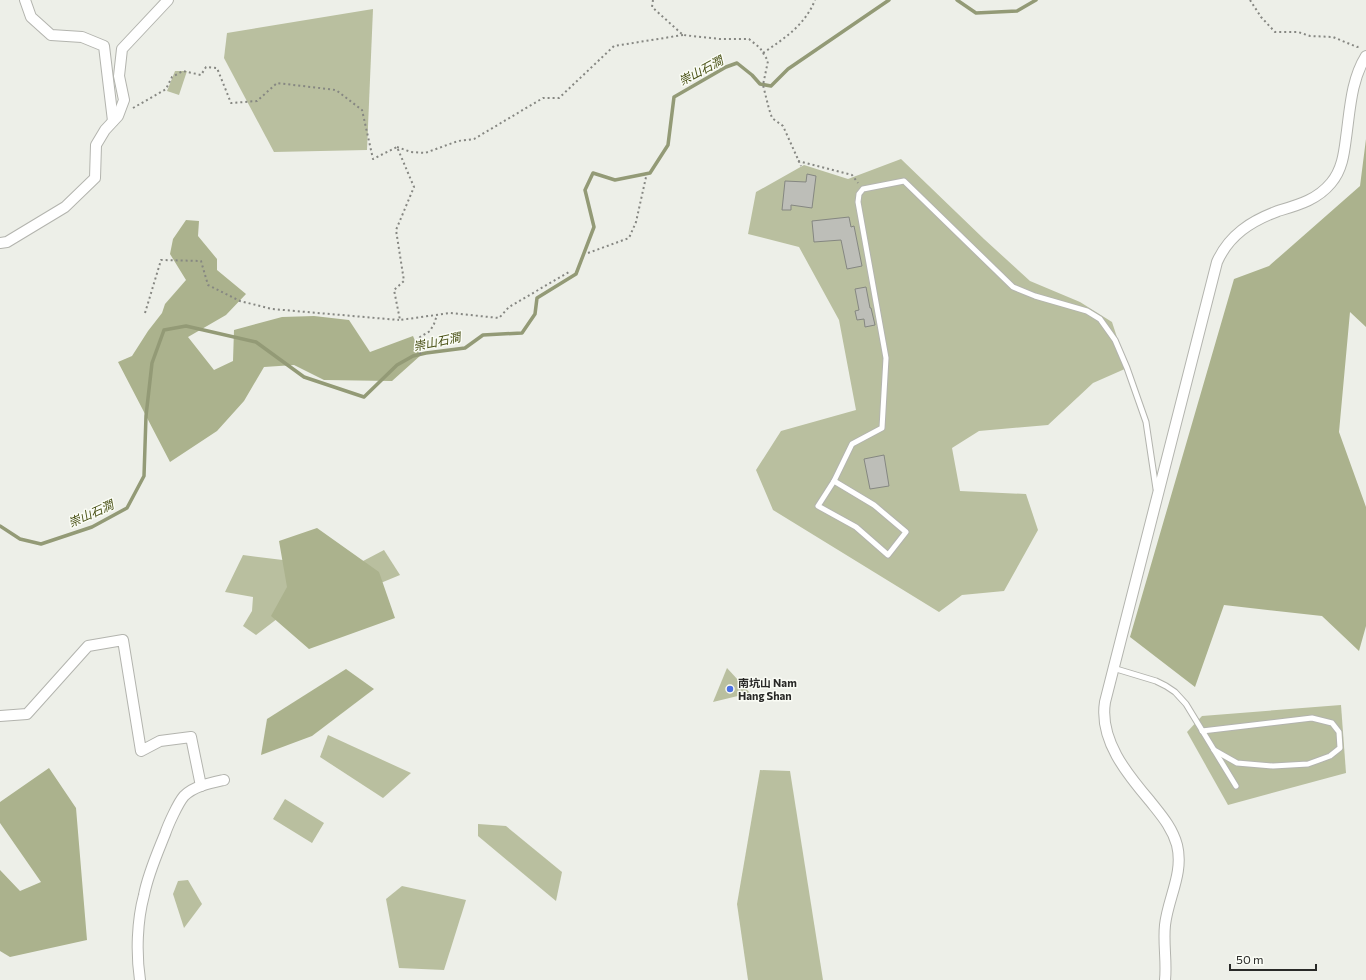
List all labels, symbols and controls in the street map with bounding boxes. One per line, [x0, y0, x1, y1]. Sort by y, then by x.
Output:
water label: 崇山石澗 [676, 52, 727, 88]
water label: 崇山石澗 [412, 329, 464, 353]
water label: 崇山石澗 [66, 496, 117, 529]
place label: 南坑山 Nam Hang Shan [738, 676, 797, 702]
marker: 南坑山 Nam Hang Shan [725, 684, 735, 694]
scale bar [1230, 946, 1316, 972]
text: 50 m [1236, 952, 1264, 966]

